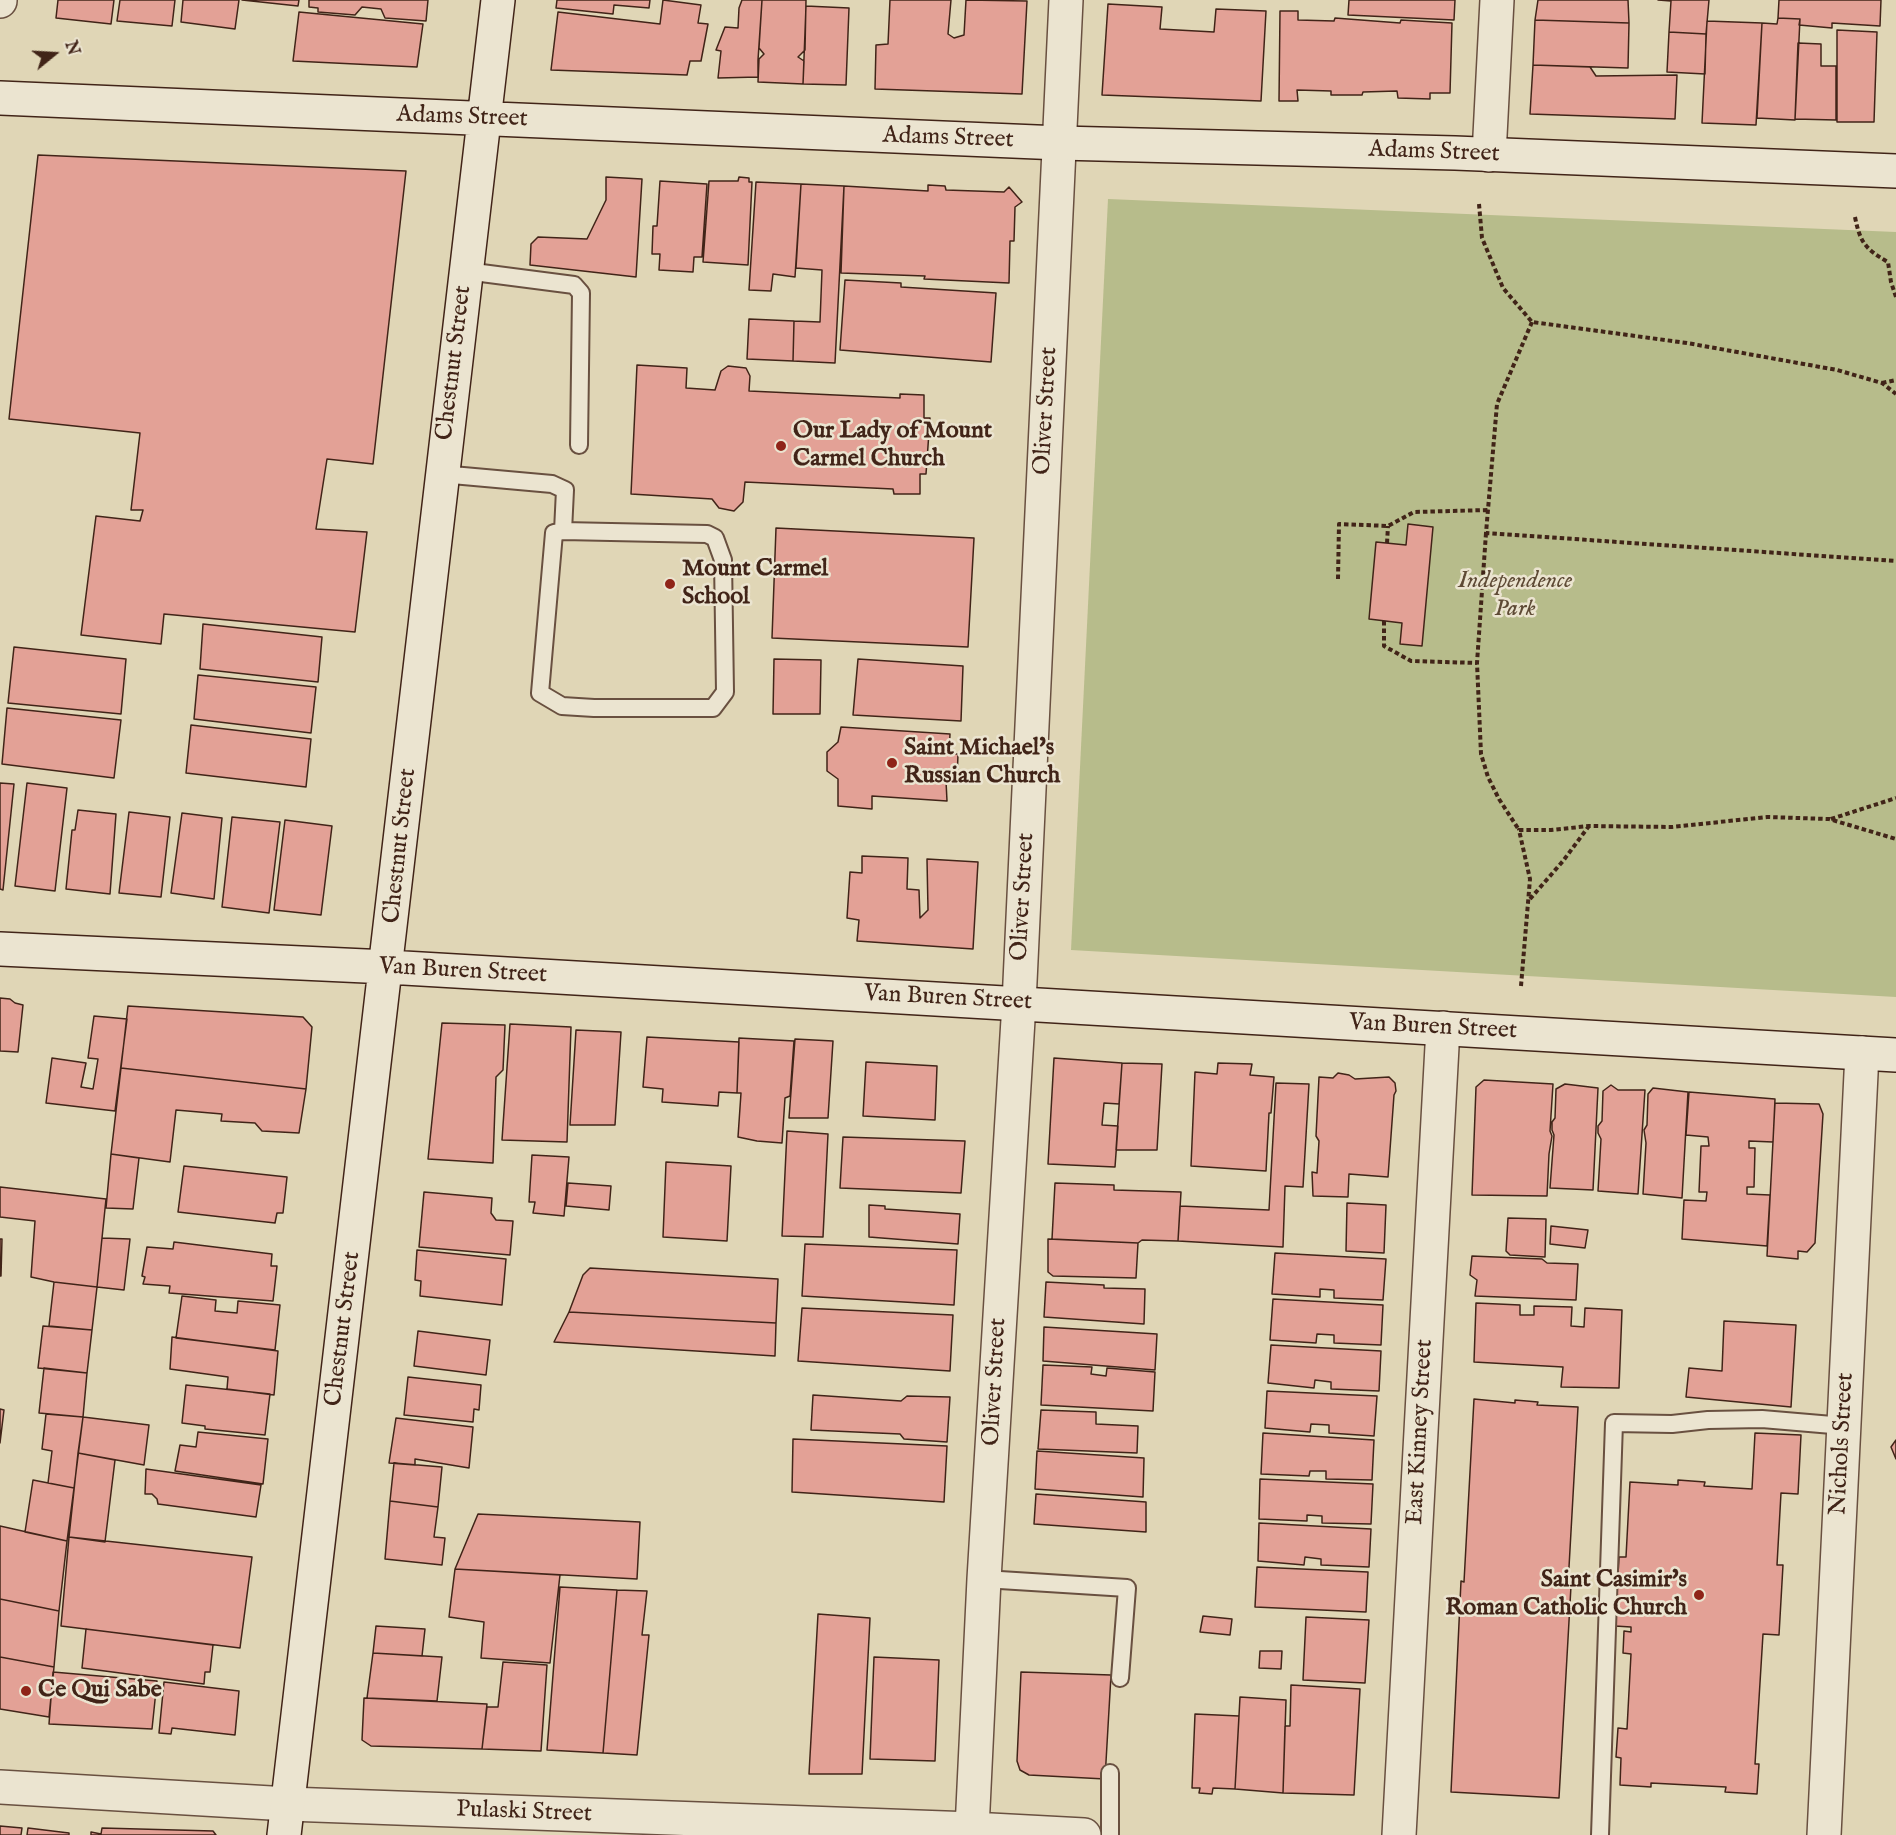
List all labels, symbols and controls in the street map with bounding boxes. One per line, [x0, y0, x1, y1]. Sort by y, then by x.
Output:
north arrow [24, 24, 84, 84]
text: N [59, 39, 83, 58]
street label: Adams Street [396, 101, 528, 135]
street label: Adams Street [882, 122, 1014, 156]
street label: Adams Street [1368, 136, 1500, 170]
street label: Chestnut Street [431, 284, 479, 442]
street label: Oliver Street [1029, 346, 1065, 476]
place label: Our Lady of Mount Carmel Church [793, 418, 992, 474]
marker: Our Lady of Mount Carmel Church [774, 439, 788, 453]
place label: Mount Carmel School [682, 556, 828, 612]
park label: Independence Park [1458, 568, 1572, 624]
marker: Mount Carmel School [663, 577, 677, 591]
place label: Saint Michael's Russian Church [904, 735, 1060, 791]
marker: Saint Michael's Russian Church [885, 756, 899, 770]
street label: Chestnut Street [379, 767, 423, 925]
street label: Oliver Street [1006, 832, 1042, 962]
street label: Van Buren Street [378, 953, 548, 991]
street label: Van Buren Street [863, 980, 1033, 1018]
street label: Van Buren Street [1348, 1009, 1518, 1047]
street label: Chestnut Street [320, 1250, 368, 1408]
street label: Oliver Street [978, 1317, 1014, 1447]
street label: East Kinney Street [1402, 1338, 1440, 1526]
street label: Nichols Street [1825, 1372, 1861, 1516]
place label: Saint Casimir's Roman Catholic Church [1445, 1567, 1687, 1623]
marker: Saint Casimir's Roman Catholic Church [1692, 1588, 1706, 1602]
place label: Ce Qui Sabe [38, 1677, 162, 1705]
marker: Ce Qui Sabe [19, 1684, 33, 1698]
street label: Pulaski Street [456, 1796, 592, 1830]

